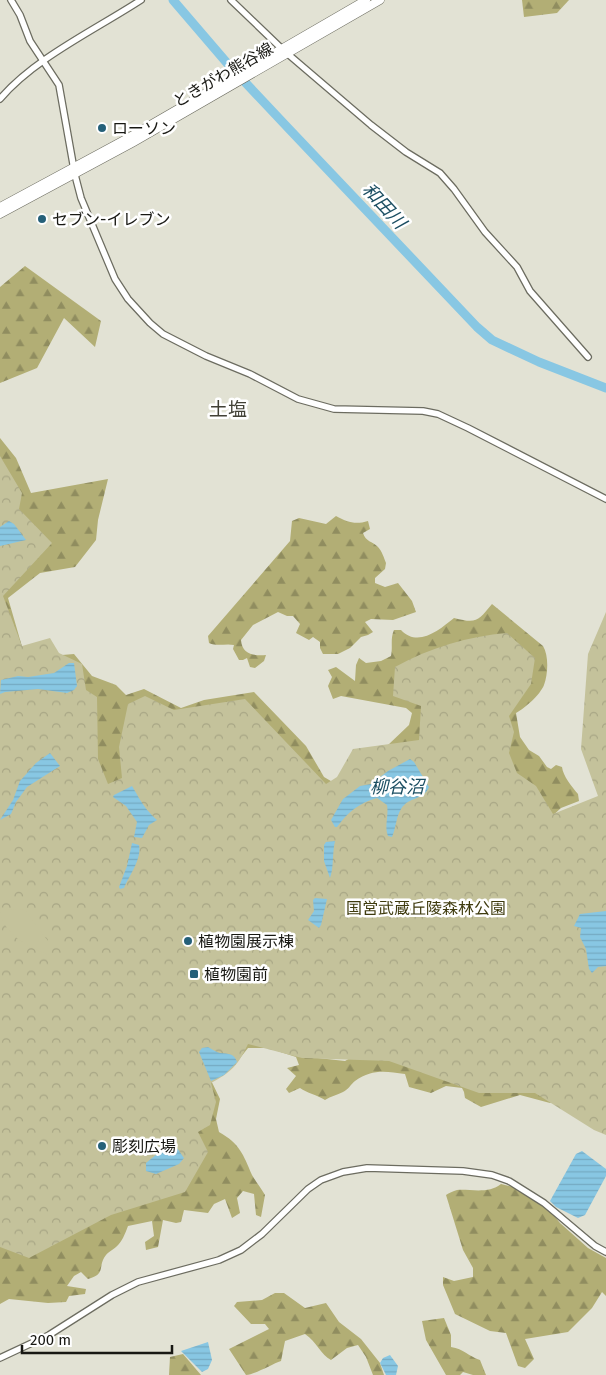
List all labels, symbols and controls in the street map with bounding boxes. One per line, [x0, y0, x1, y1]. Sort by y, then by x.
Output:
street label: ときがわ熊谷線 [170, 39, 276, 111]
place label: ローソン [112, 119, 176, 138]
marker: ローソン [96, 122, 108, 134]
water label: 和田川 [358, 179, 412, 235]
place label: セブン-イレブン [52, 210, 170, 229]
marker: セブン-イレブン [36, 213, 48, 225]
district label: 土塩 [209, 398, 247, 421]
water label: 柳谷沼 [370, 776, 427, 798]
park label: 国営武蔵丘陵森林公園 [346, 899, 506, 918]
place label: 植物園展示棟 [198, 932, 294, 951]
marker: 植物園展示棟 [182, 935, 194, 947]
place label: 植物園前 [204, 965, 268, 984]
marker: 植物園前 [188, 968, 200, 980]
place label: 彫刻広場 [112, 1137, 176, 1156]
marker: 彫刻広場 [96, 1140, 108, 1152]
scale bar [22, 1322, 172, 1354]
text: 200 m [30, 1331, 71, 1349]

